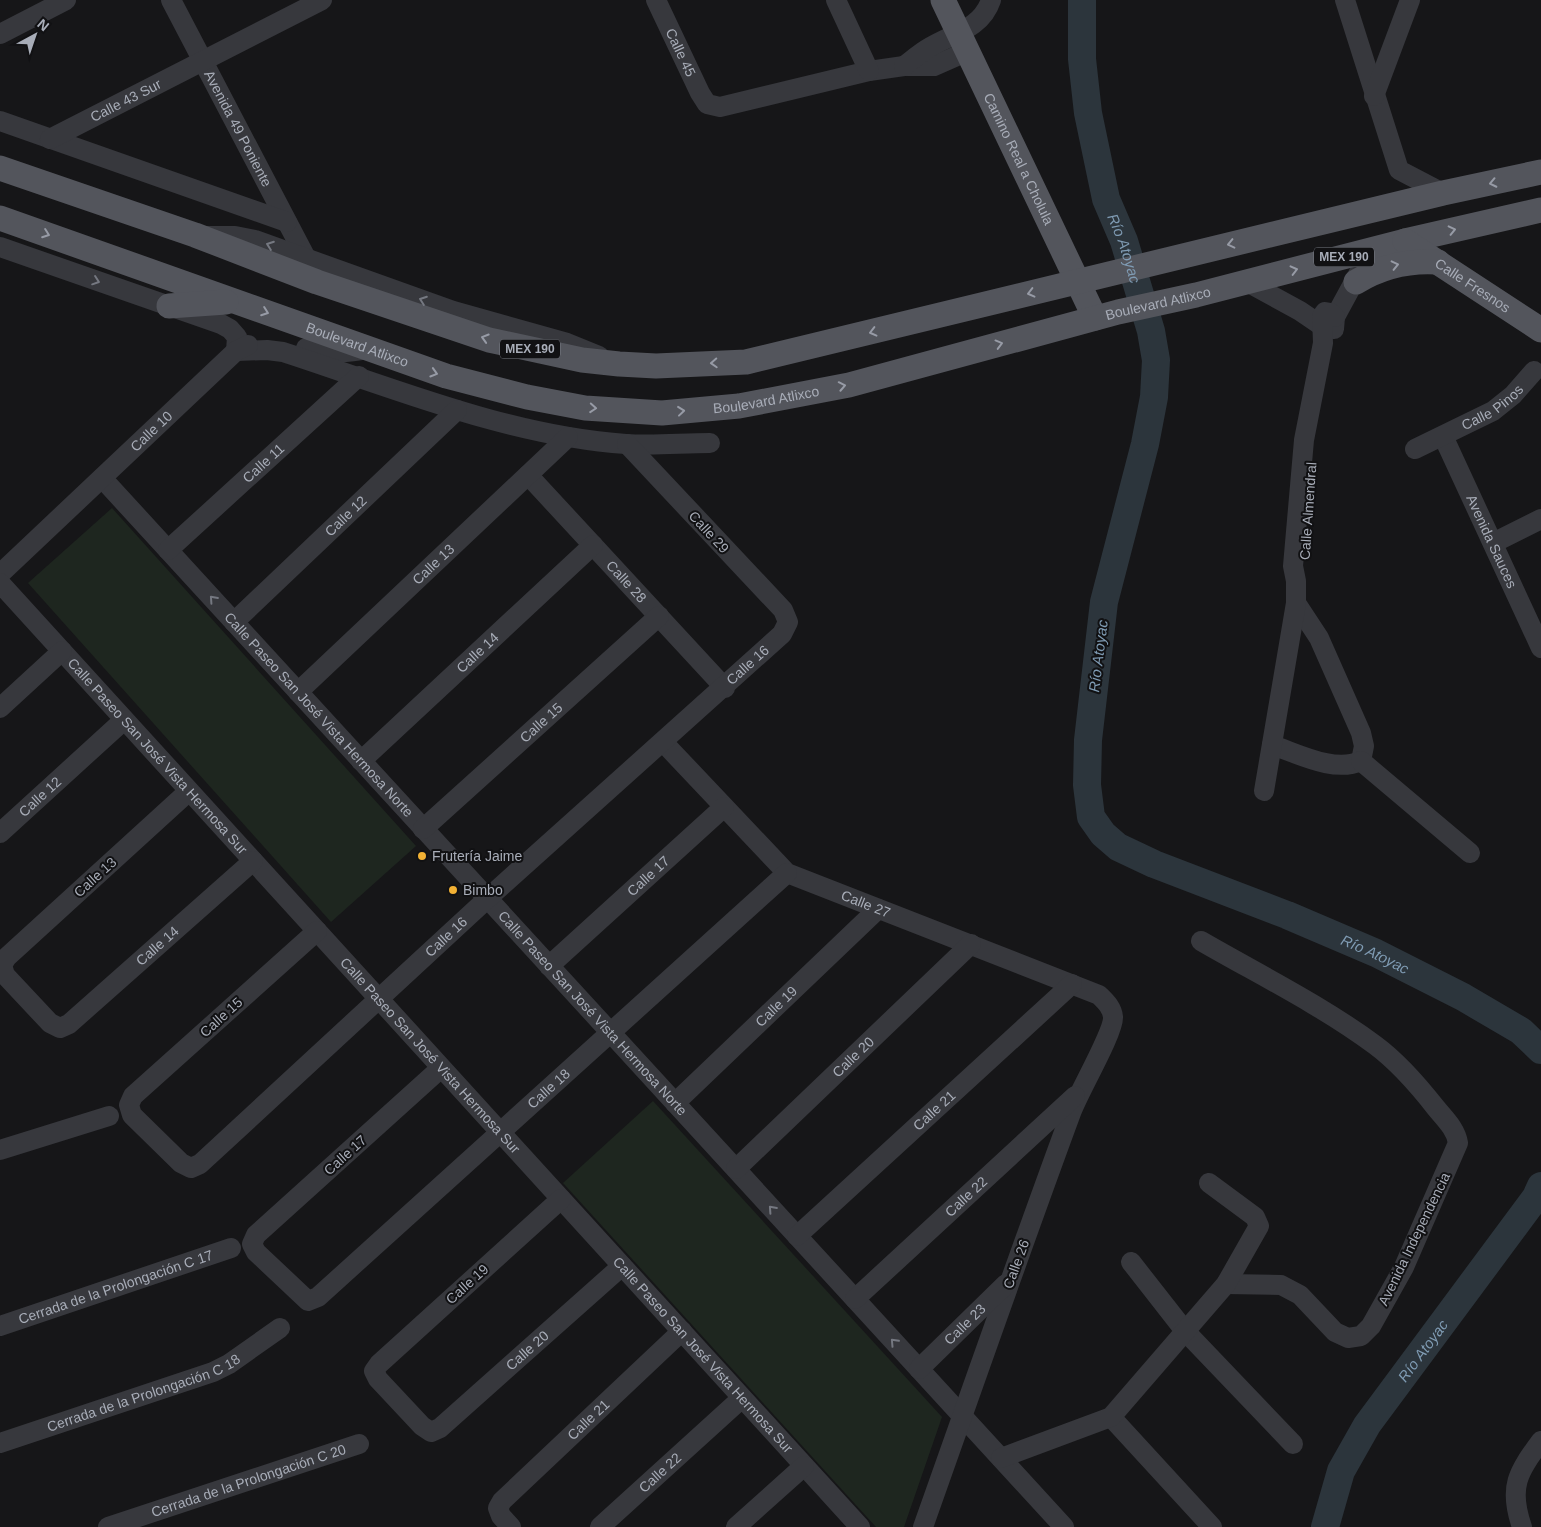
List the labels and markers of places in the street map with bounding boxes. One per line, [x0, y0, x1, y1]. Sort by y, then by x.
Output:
place label: Frutería Jaime [432, 848, 522, 864]
marker: Frutería Jaime [416, 850, 428, 862]
place label: Bimbo [463, 882, 503, 898]
marker: Bimbo [447, 884, 459, 896]

